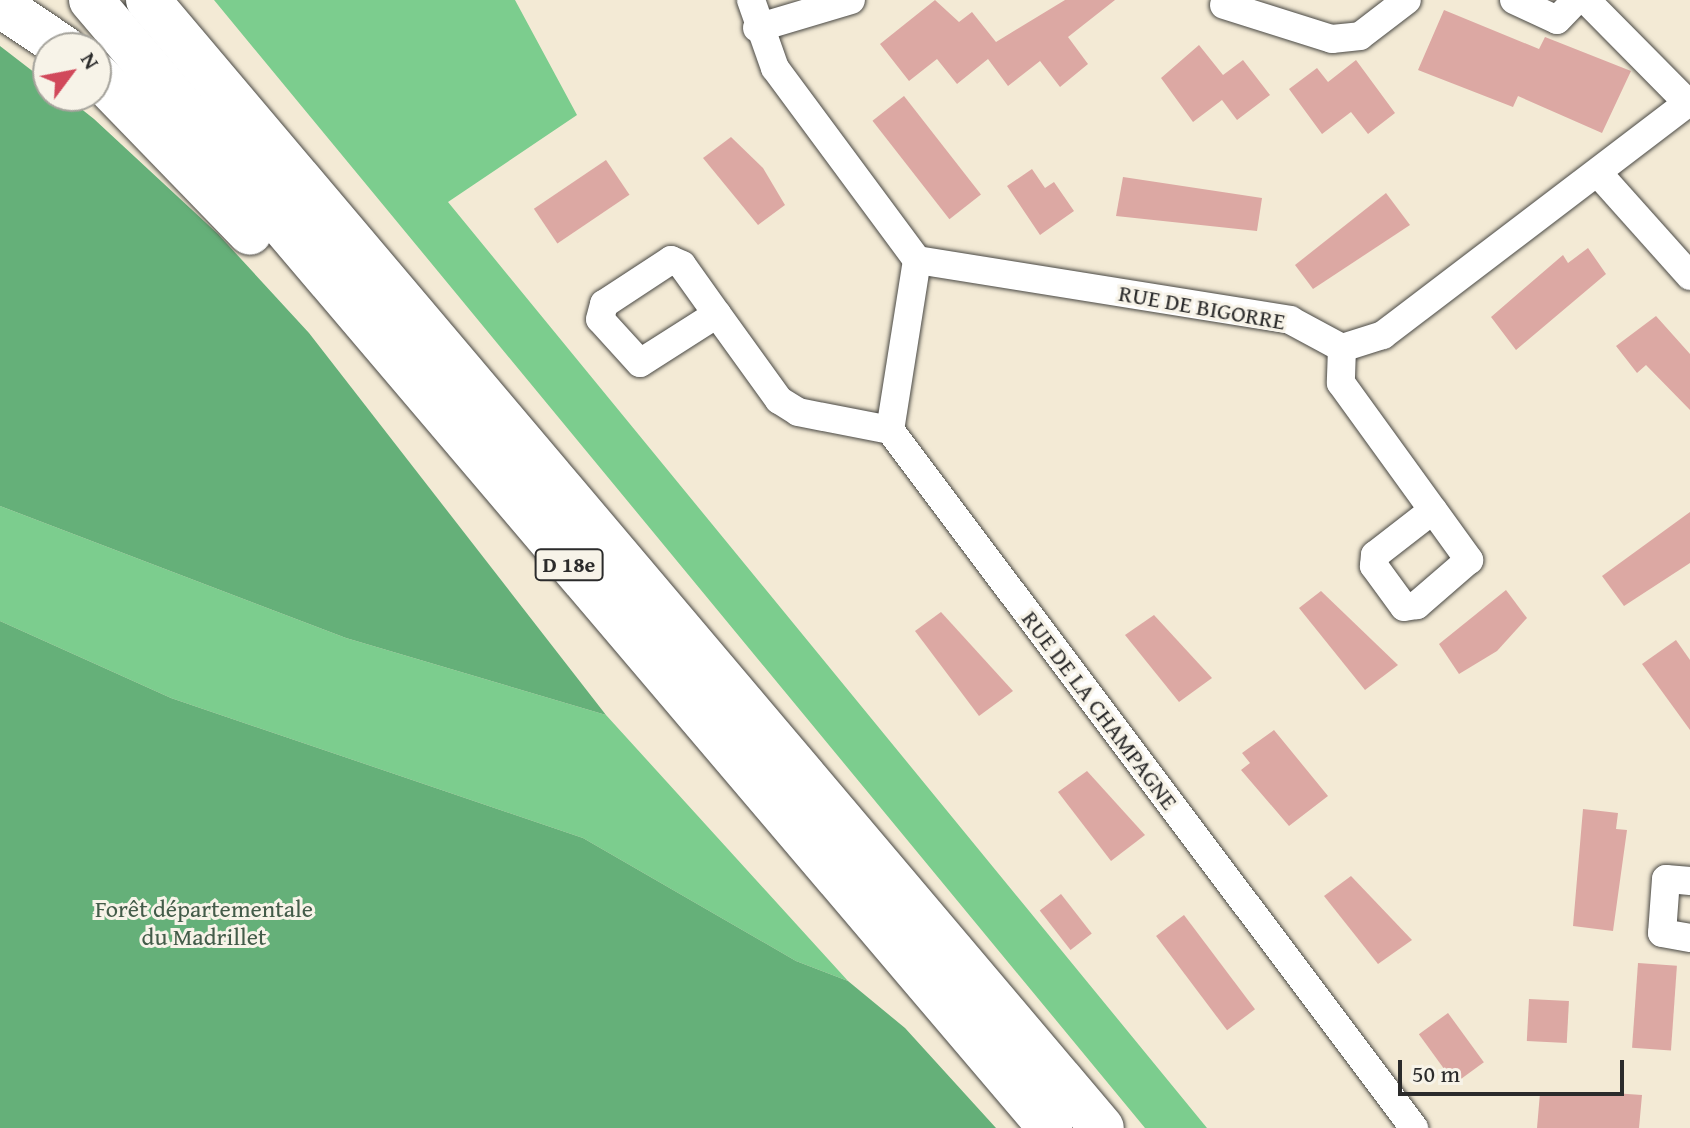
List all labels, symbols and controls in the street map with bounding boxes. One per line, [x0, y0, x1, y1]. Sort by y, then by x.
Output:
north arrow [32, 32, 112, 112]
text: N [73, 46, 108, 75]
street label: RUE DE BIGORRE [1117, 278, 1287, 336]
road number: D 18e [533, 547, 605, 583]
street label: RUE DE LA CHAMPAGNE [1016, 605, 1184, 815]
park label: Forêt départementale du Madrillet [95, 895, 313, 951]
scale bar [1402, 1044, 1628, 1094]
text: 50 m [1412, 1056, 1460, 1091]

